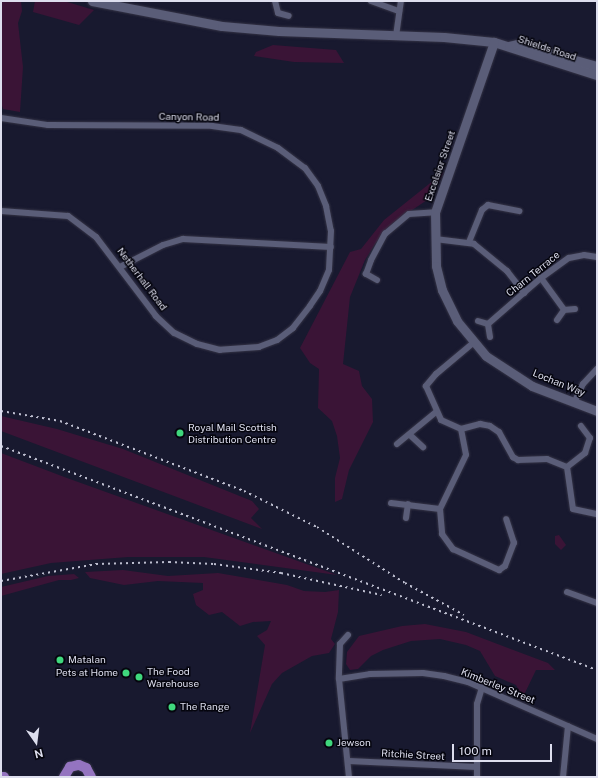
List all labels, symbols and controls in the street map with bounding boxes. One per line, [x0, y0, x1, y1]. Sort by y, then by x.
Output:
street label: Shields Road [516, 33, 578, 63]
street label: Canyon Road [159, 110, 219, 124]
street label: Excelsior Street [422, 129, 458, 203]
street label: Netherhall Road [115, 245, 169, 313]
street label: Charn Terrace [504, 249, 562, 299]
street label: Lochan Way [531, 367, 587, 399]
place label: Royal Mail Scottish Distribution Centre [188, 421, 277, 444]
marker: Royal Mail Scottish Distribution Centre [175, 428, 185, 438]
place label: Matalan [68, 654, 106, 666]
marker: Matalan [55, 655, 65, 665]
place label: The Food Warehouse [147, 665, 199, 688]
street label: Kimberley Street [459, 666, 537, 706]
place label: Pets at Home [56, 667, 118, 679]
marker: Pets at Home [121, 668, 131, 678]
marker: The Food Warehouse [134, 672, 144, 682]
place label: The Range [180, 701, 229, 713]
marker: The Range [167, 702, 177, 712]
north arrow [16, 722, 56, 762]
scale bar [454, 736, 554, 762]
place label: Jewson [337, 737, 371, 749]
marker: Jewson [324, 738, 334, 748]
text: 100 m [459, 744, 492, 758]
text: N [33, 747, 45, 761]
street label: Ritchie Street [381, 747, 445, 763]

